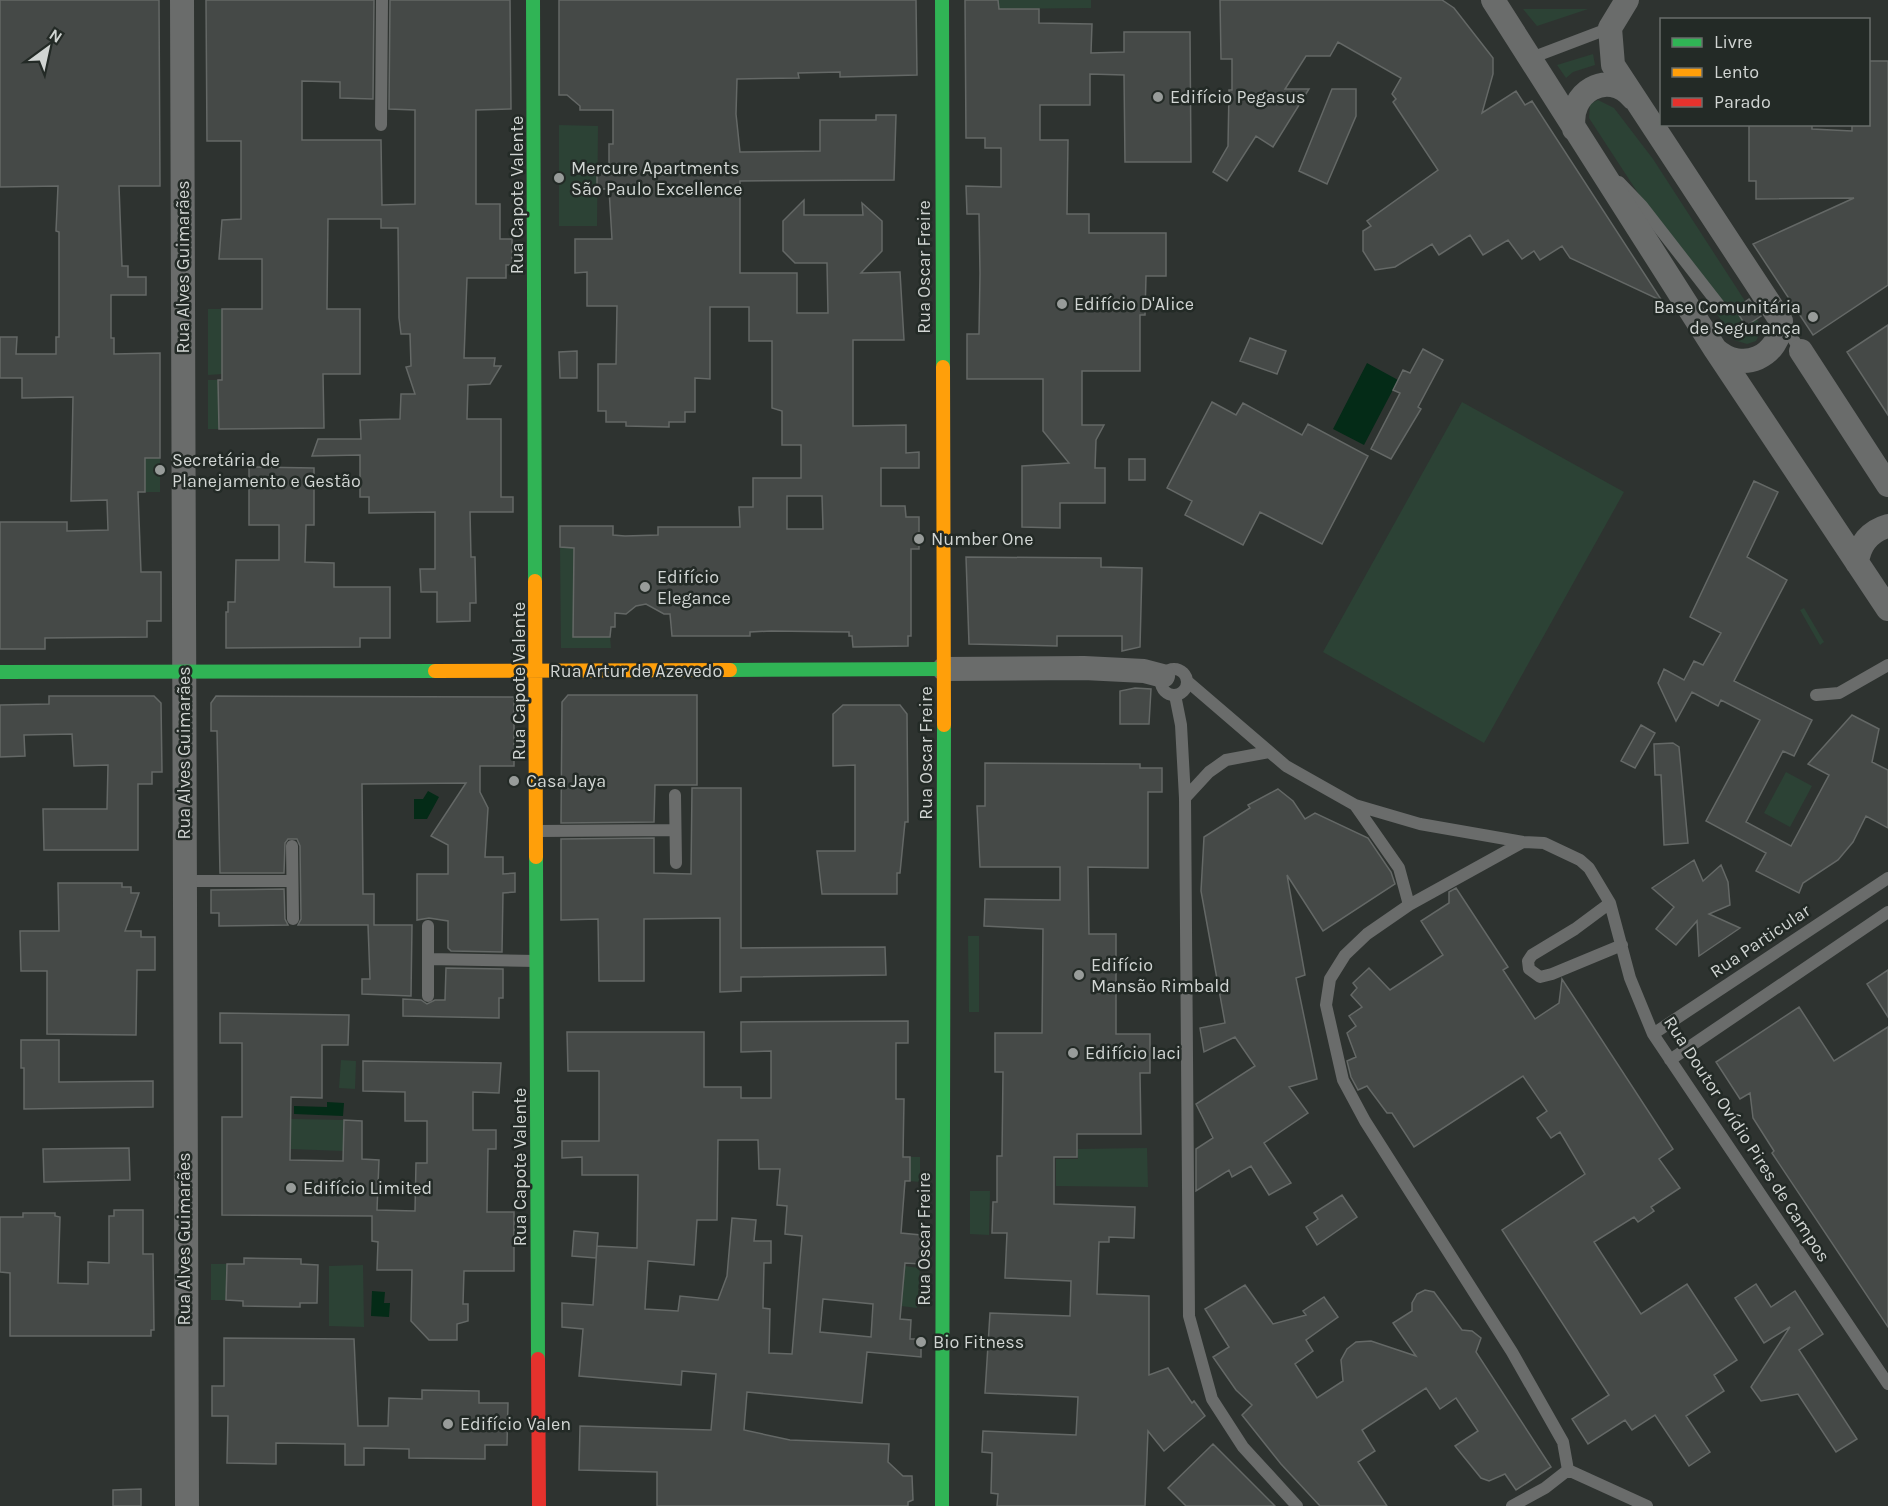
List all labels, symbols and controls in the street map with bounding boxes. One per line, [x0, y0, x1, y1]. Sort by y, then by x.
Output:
north arrow [18, 18, 78, 78]
legend [1660, 18, 1870, 126]
text: N [46, 25, 66, 47]
text: Livre [1714, 31, 1753, 53]
text: Lento [1714, 61, 1759, 83]
place label: Edifício Pegasus [1170, 86, 1306, 108]
marker: Edifício Pegasus [1151, 90, 1165, 104]
text: Parado [1714, 91, 1771, 113]
street label: Rua Capote Valente [506, 116, 528, 274]
place label: Mercure Apartments São Paulo Excellence [571, 157, 742, 200]
marker: Mercure Apartments São Paulo Excellence [552, 171, 566, 185]
street label: Rua Alves Guimarães [172, 180, 194, 354]
street label: Rua Oscar Freire [913, 200, 935, 334]
place label: Edifício D'Alice [1074, 293, 1194, 315]
place label: Base Comunitária de Segurança [1654, 296, 1801, 339]
marker: Edifício D'Alice [1055, 297, 1069, 311]
marker: Base Comunitária de Segurança [1806, 310, 1820, 324]
place label: Secretária de Planejamento e Gestão [172, 449, 361, 492]
marker: Secretária de Planejamento e Gestão [153, 463, 167, 477]
place label: Number One [931, 528, 1033, 550]
marker: Number One [912, 532, 926, 546]
place label: Edifício Elegance [657, 566, 731, 609]
marker: Edifício Elegance [638, 580, 652, 594]
street label: Rua Capote Valente [508, 602, 530, 760]
street label: Rua Artur de Azevedo [550, 660, 722, 682]
street label: Rua Alves Guimarães [173, 666, 195, 840]
street label: Rua Oscar Freire [915, 686, 937, 820]
place label: Casa Jaya [526, 770, 606, 792]
marker: Casa Jaya [507, 774, 521, 788]
street label: Rua Particular [1706, 899, 1815, 983]
place label: Edifício Mansão Rimbald [1091, 954, 1230, 997]
marker: Edifício Mansão Rimbald [1072, 968, 1086, 982]
street label: Rua Doutor Ovídio Pires de Campos [1659, 1012, 1835, 1266]
place label: Edifício Iaci [1085, 1042, 1181, 1064]
marker: Edifício Iaci [1066, 1046, 1080, 1060]
street label: Rua Capote Valente [509, 1088, 531, 1246]
street label: Rua Alves Guimarães [173, 1152, 195, 1326]
street label: Rua Oscar Freire [913, 1172, 935, 1306]
place label: Edifício Limited [303, 1177, 432, 1199]
marker: Edifício Limited [284, 1181, 298, 1195]
place label: Bio Fitness [933, 1331, 1024, 1353]
marker: Bio Fitness [914, 1335, 928, 1349]
place label: Edifício Valen [460, 1413, 571, 1435]
marker: Edifício Valen [441, 1417, 455, 1431]

